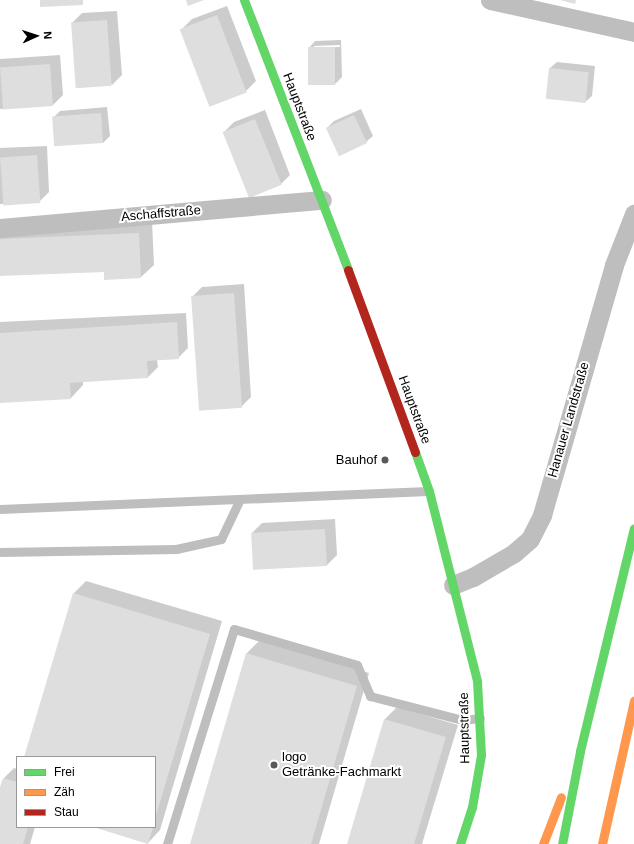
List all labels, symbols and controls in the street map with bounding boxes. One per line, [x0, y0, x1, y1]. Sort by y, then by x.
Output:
north arrow [16, 16, 56, 56]
text: N [42, 31, 54, 40]
street label: Hauptstraße [279, 71, 319, 143]
street label: Aschaffstraße [120, 203, 202, 225]
street label: Hanauer Landstraße [545, 361, 593, 479]
street label: Hauptstraße [394, 374, 434, 446]
place label: Bauhof [336, 452, 377, 468]
marker: Bauhof [380, 455, 390, 465]
street label: Hauptstraße [457, 692, 473, 764]
place label: logo Getränke-Fachmarkt [282, 750, 401, 781]
legend [16, 756, 156, 828]
marker: logo Getränke-Fachmarkt [269, 760, 279, 770]
text: Frei [54, 765, 75, 779]
text: Zäh [54, 785, 75, 799]
text: Stau [54, 805, 79, 819]

